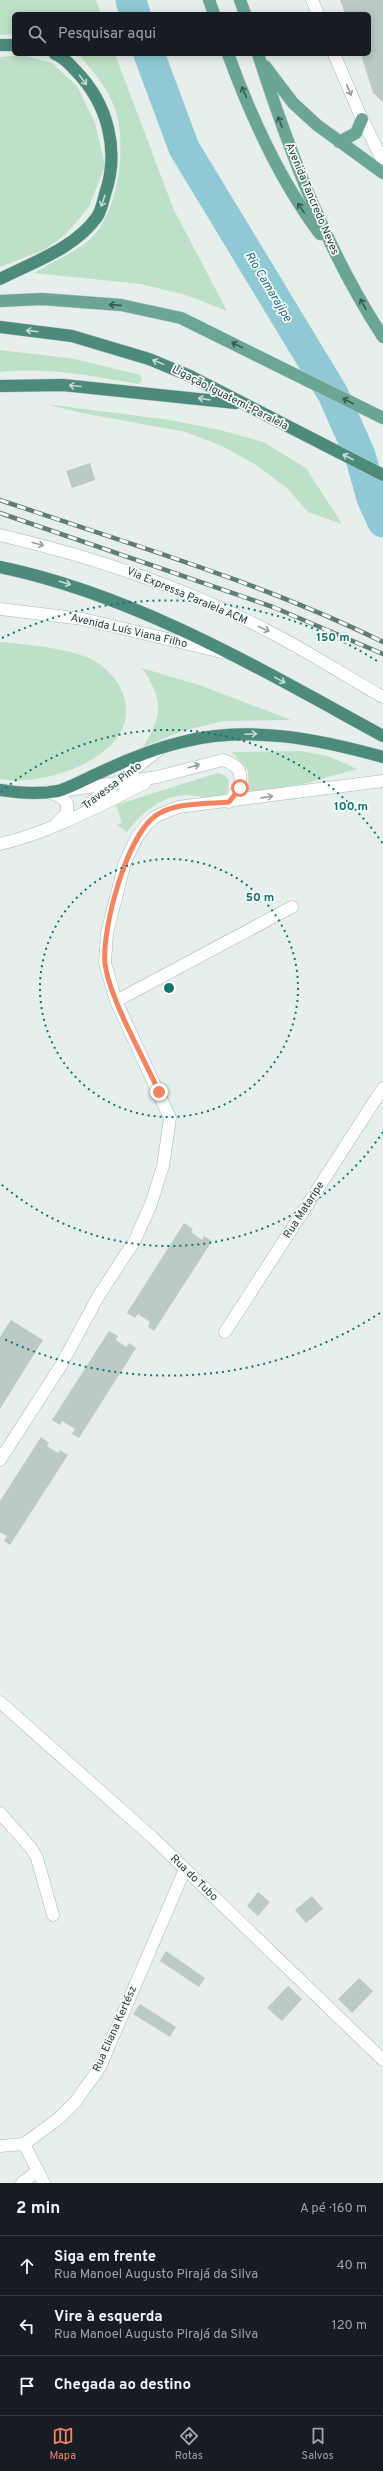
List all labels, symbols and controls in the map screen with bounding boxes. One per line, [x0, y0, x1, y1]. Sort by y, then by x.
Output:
search box [12, 12, 371, 56]
icon: search [26, 23, 48, 45]
text: Pesquisar aqui [58, 25, 156, 44]
one-way arrow [79, 74, 87, 85]
one-way arrow [346, 84, 353, 96]
one-way arrow [239, 86, 247, 98]
one-way arrow [276, 116, 283, 129]
street label: Avenida Tancredo Neves [282, 141, 342, 257]
one-way arrow [99, 194, 106, 207]
one-way arrow [297, 203, 305, 214]
water label: Rio Camarajipe [241, 249, 296, 326]
one-way arrow [358, 298, 366, 310]
one-way arrow [109, 301, 122, 308]
one-way arrow [26, 328, 39, 335]
one-way arrow [231, 341, 243, 348]
one-way arrow [152, 358, 164, 366]
street label: Ligação Iguatemi-Paralela [169, 363, 291, 434]
one-way arrow [69, 383, 82, 390]
one-way arrow [198, 395, 211, 403]
one-way arrow [342, 397, 354, 404]
one-way arrow [343, 453, 355, 460]
one-way arrow [31, 541, 44, 548]
street label: Via Expressa Paralela ACM [124, 564, 250, 628]
one-way arrow [58, 580, 71, 587]
street label: Avenida Luís Viana Filho [69, 611, 189, 651]
one-way arrow [258, 626, 270, 633]
text: 150 m [316, 630, 350, 646]
one-way arrow [273, 677, 285, 685]
one-way arrow [244, 731, 257, 738]
street label: Travessa Pinto [79, 759, 145, 813]
one-way arrow [188, 762, 201, 769]
route start [231, 779, 249, 797]
one-way arrow [261, 793, 274, 800]
text: 100 m [334, 799, 368, 815]
text: 50 m [246, 890, 274, 906]
centre of rings [162, 981, 176, 995]
route end [150, 1083, 168, 1101]
street label: Rua Mataripe [280, 1179, 328, 1241]
street label: Rua do Tubo [167, 1852, 221, 1904]
street label: Rua Eliana Kertész [90, 1984, 140, 2074]
text: 2 min [16, 2198, 60, 2220]
text: A pé · 160 m [300, 2201, 367, 2217]
text: Siga em frente [54, 2248, 156, 2267]
icon: ahead [16, 2255, 38, 2277]
text: 40 m [337, 2258, 367, 2274]
text: Rua Manoel Augusto Pirajá da Silva [54, 2267, 258, 2283]
text: Vire à esquerda [54, 2308, 163, 2327]
icon: left [16, 2315, 38, 2337]
text: 120 m [332, 2318, 367, 2334]
text: Rua Manoel Augusto Pirajá da Silva [54, 2327, 258, 2343]
icon: arrive [16, 2375, 38, 2397]
text: Chegada ao destino [54, 2376, 191, 2395]
tab: Mapa [49, 2425, 76, 2463]
tab: Rotas [175, 2425, 203, 2463]
tab: Salvos [302, 2425, 334, 2463]

